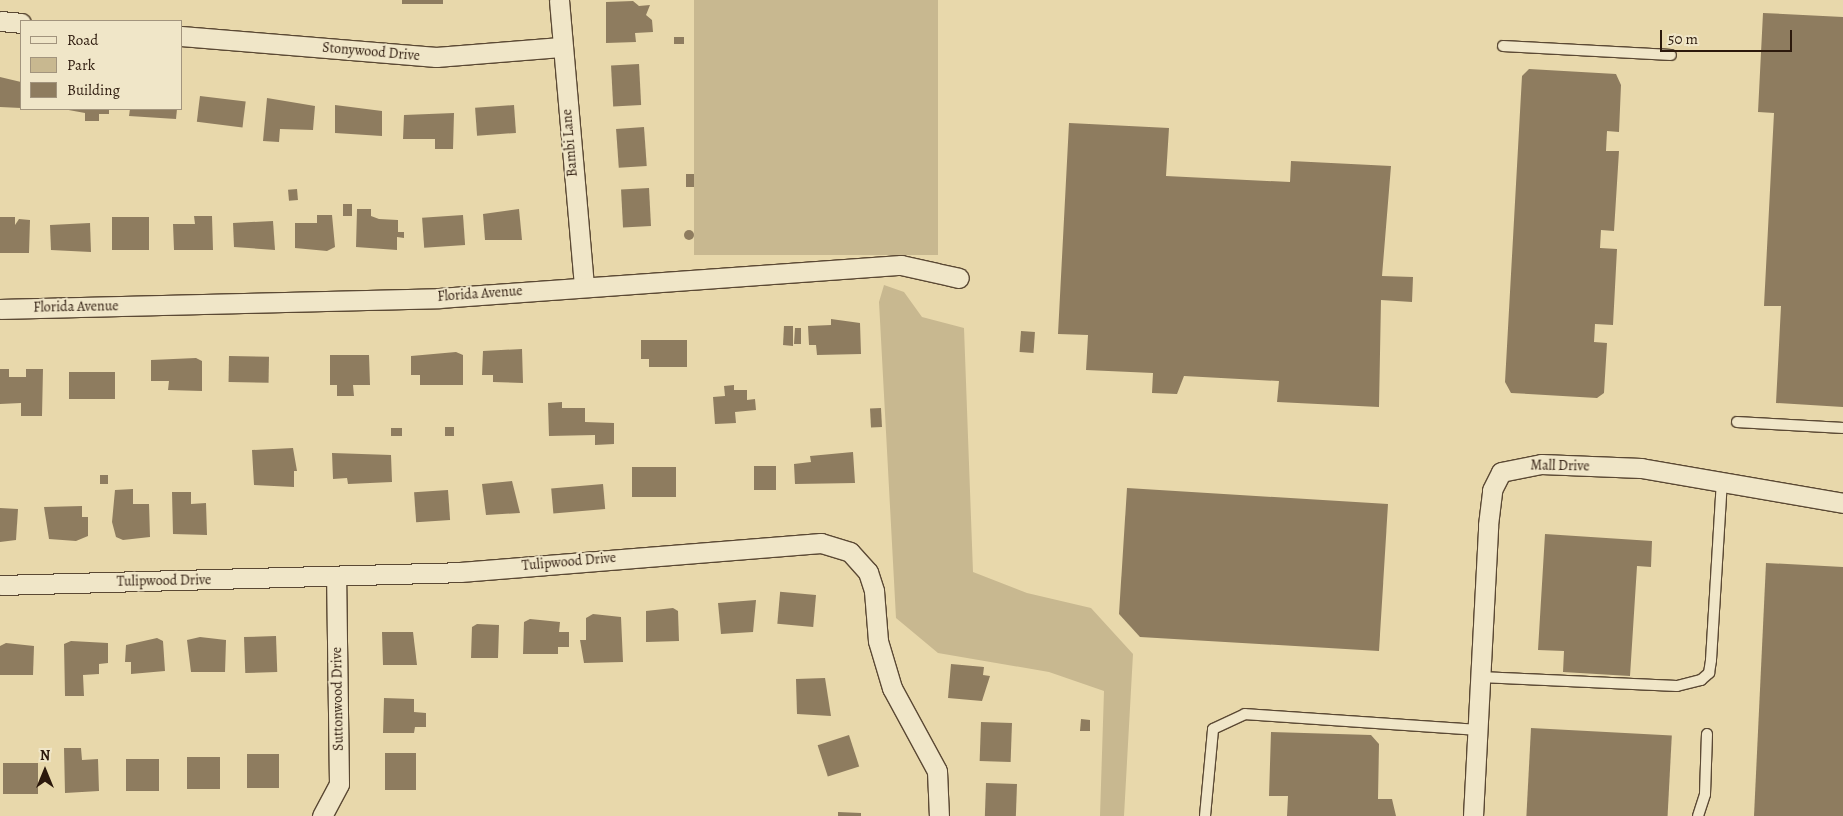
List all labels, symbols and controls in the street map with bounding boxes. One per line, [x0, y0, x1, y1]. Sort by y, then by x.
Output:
legend [20, 20, 182, 110]
scale bar [1663, 20, 1796, 52]
text: 50 m [1668, 29, 1698, 49]
text: Road [67, 30, 98, 50]
street label: Stonywood Drive [321, 39, 421, 65]
text: Park [67, 55, 95, 75]
text: Building [67, 80, 120, 100]
street label: Bambi Lane [559, 108, 581, 178]
street label: Florida Avenue [437, 283, 523, 305]
street label: Florida Avenue [33, 298, 119, 316]
street label: Mall Drive [1530, 457, 1590, 475]
street label: Tulipwood Drive [521, 550, 617, 574]
street label: Tulipwood Drive [117, 572, 211, 590]
street label: Suttonwood Drive [329, 647, 347, 751]
north arrow [20, 746, 70, 796]
text: N [40, 746, 50, 765]

